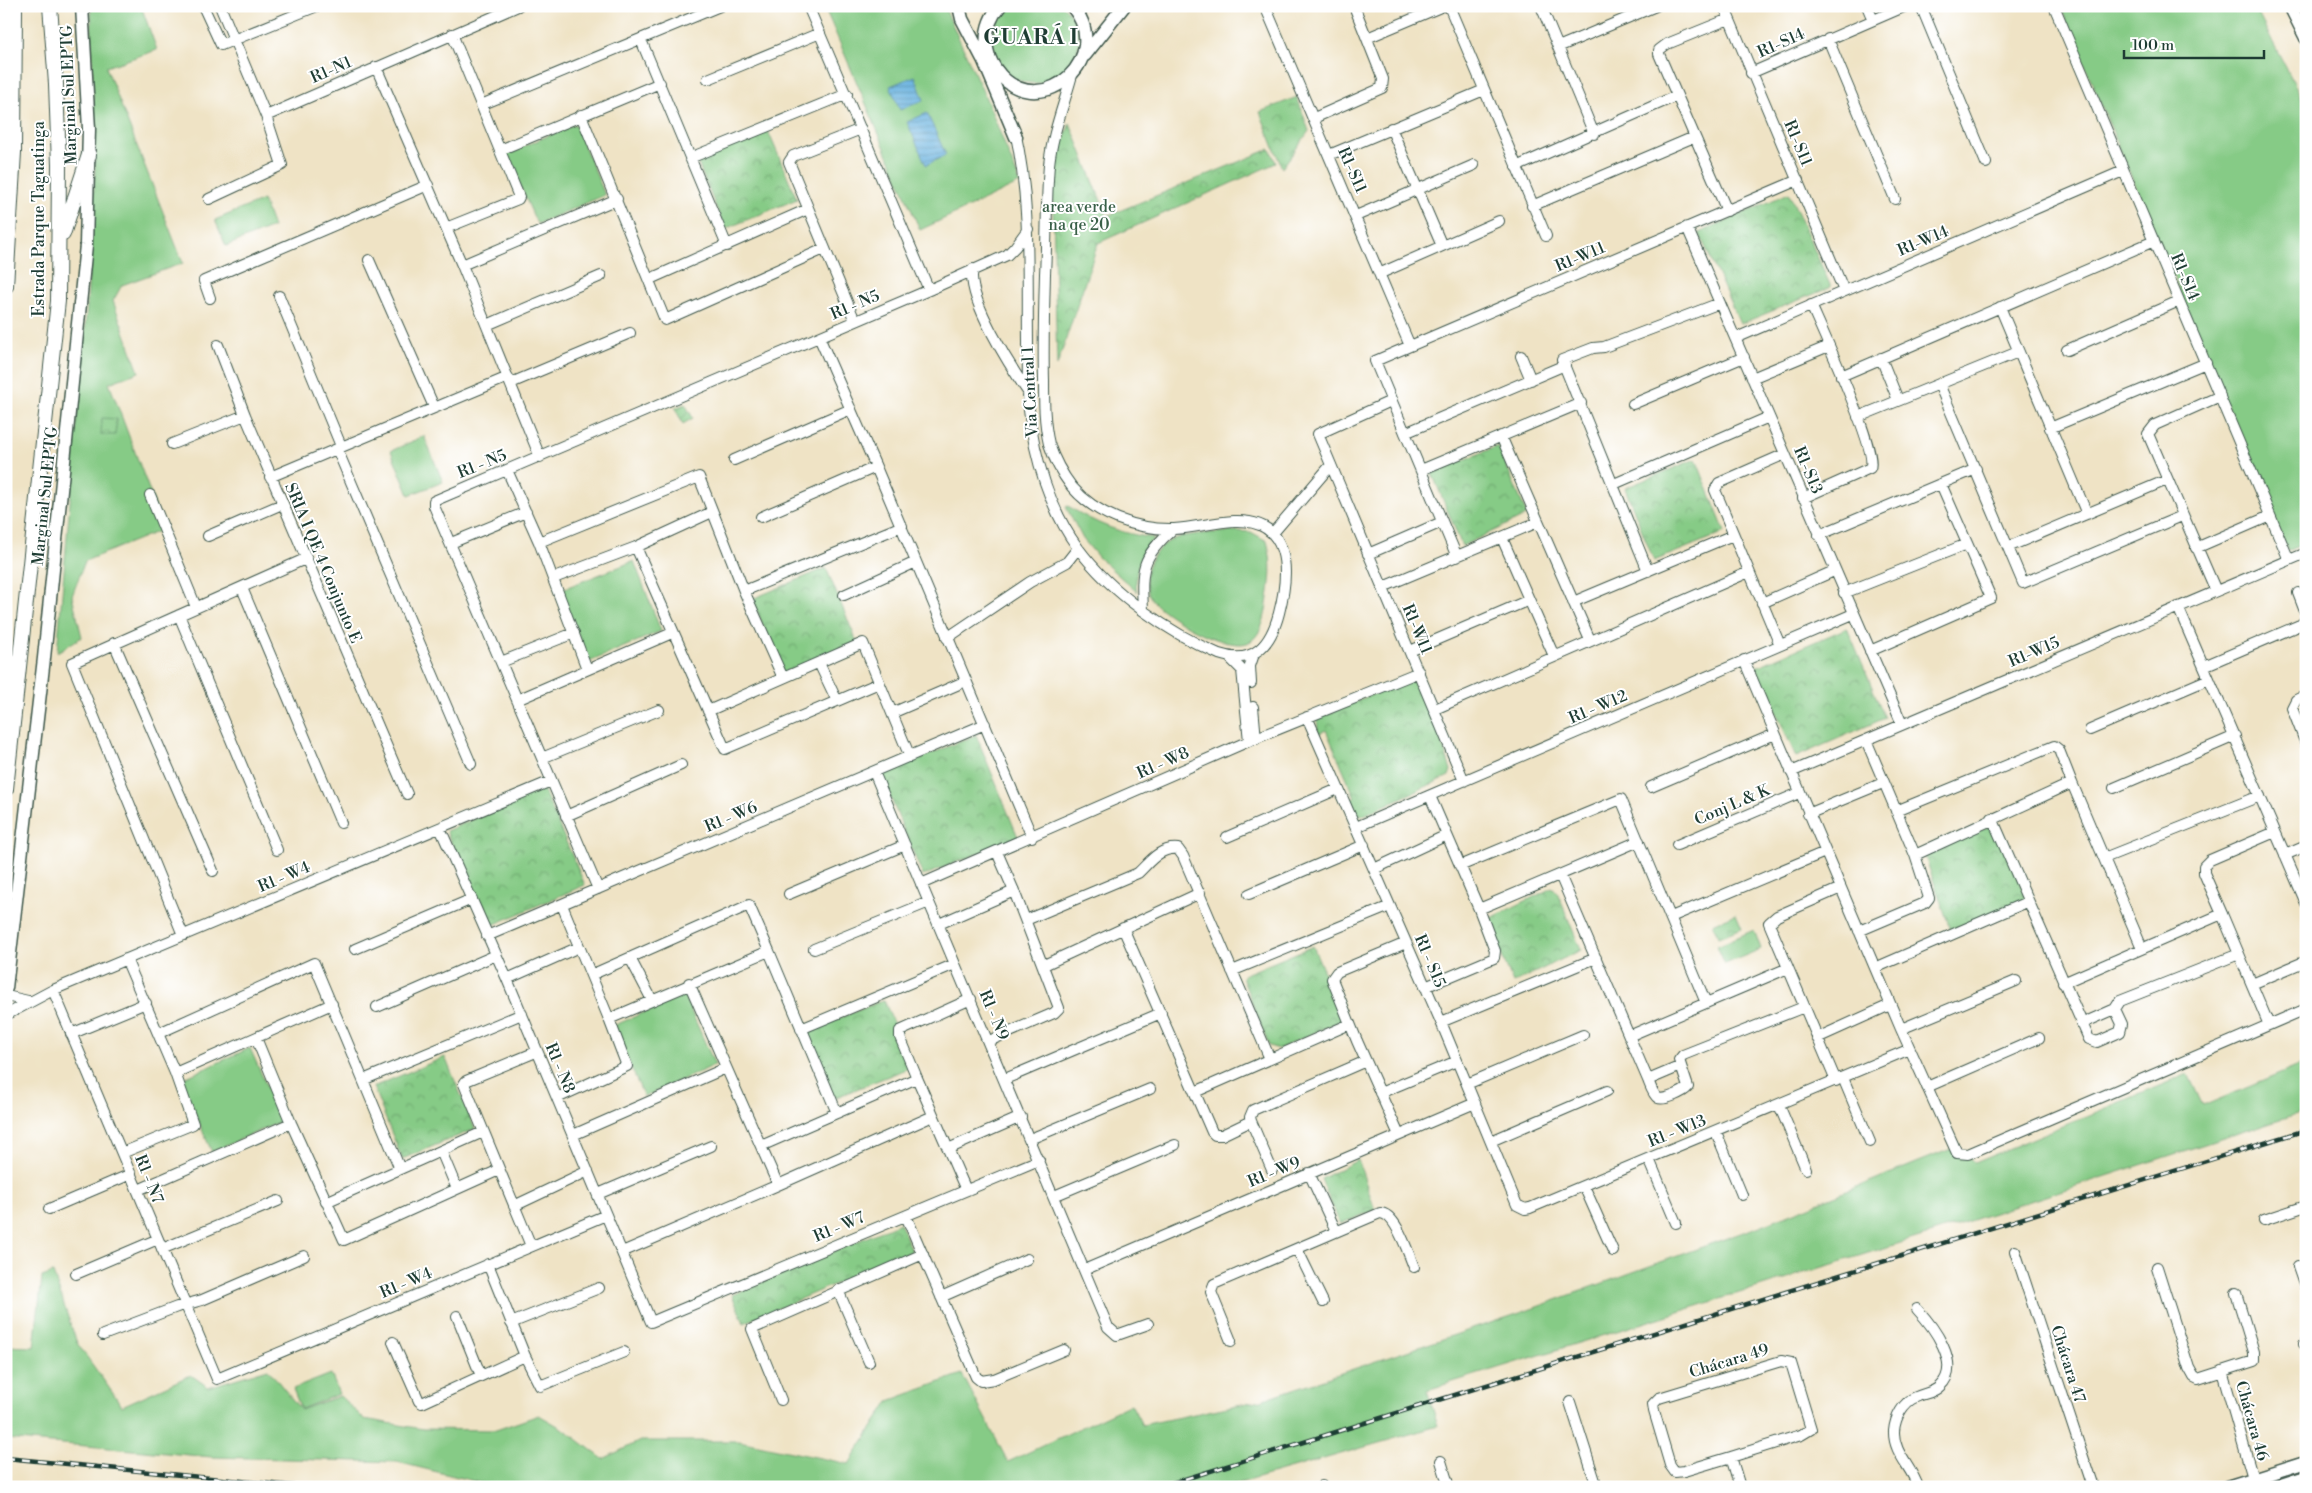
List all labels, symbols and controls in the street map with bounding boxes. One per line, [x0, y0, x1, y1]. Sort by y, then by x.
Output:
district label: GUARÁ I [983, 23, 1079, 51]
street label: R1-S14 [1754, 24, 1808, 62]
street label: Marginal Sul EPTG [57, 25, 81, 165]
scale bar [2124, 28, 2264, 60]
text: 100 m [2132, 36, 2174, 55]
street label: R1-N1 [307, 52, 355, 88]
street label: R1-S11 [1779, 117, 1817, 169]
street label: Estrada Parque Taguatinga [29, 120, 49, 317]
street label: R1-S11 [1333, 144, 1371, 196]
park label: area verde na qe 20 [1042, 197, 1116, 235]
street label: R1-W14 [1894, 221, 1952, 261]
street label: R1-W11 [1552, 238, 1608, 276]
street label: R1-S14 [2166, 250, 2204, 304]
street label: R1 - N5 [827, 286, 883, 324]
street label: Via Central 1 [1018, 346, 1042, 439]
street label: Marginal Sul EPTG [28, 425, 62, 567]
street label: R1-S13 [1789, 443, 1827, 497]
street label: R1 - N5 [454, 445, 510, 483]
street label: SRIA I QE 4 Conjunto E [280, 480, 366, 646]
street label: R1-W11 [1398, 601, 1436, 657]
street label: R1-W15 [2005, 632, 2063, 672]
street label: R1 - W12 [1566, 686, 1630, 728]
street label: R1 - W8 [1134, 743, 1192, 783]
street label: Conj L & K [1691, 780, 1774, 830]
street label: R1 - W6 [702, 797, 761, 837]
street label: R1 - W4 [255, 857, 314, 897]
street label: R1 - S15 [1410, 931, 1450, 991]
street label: R1 - N9 [975, 987, 1014, 1043]
street label: R1 - N8 [541, 1040, 580, 1096]
street label: R1 - W13 [1645, 1110, 1709, 1152]
street label: R1 - N7 [130, 1152, 168, 1206]
street label: R1 - W9 [1245, 1152, 1304, 1192]
street label: R1 - W7 [810, 1207, 868, 1247]
street label: R1 - W4 [377, 1263, 436, 1303]
street label: Chácara 47 [2046, 1323, 2090, 1405]
street label: Chácara 49 [1687, 1339, 1772, 1383]
street label: Chácara 46 [2231, 1379, 2273, 1464]

